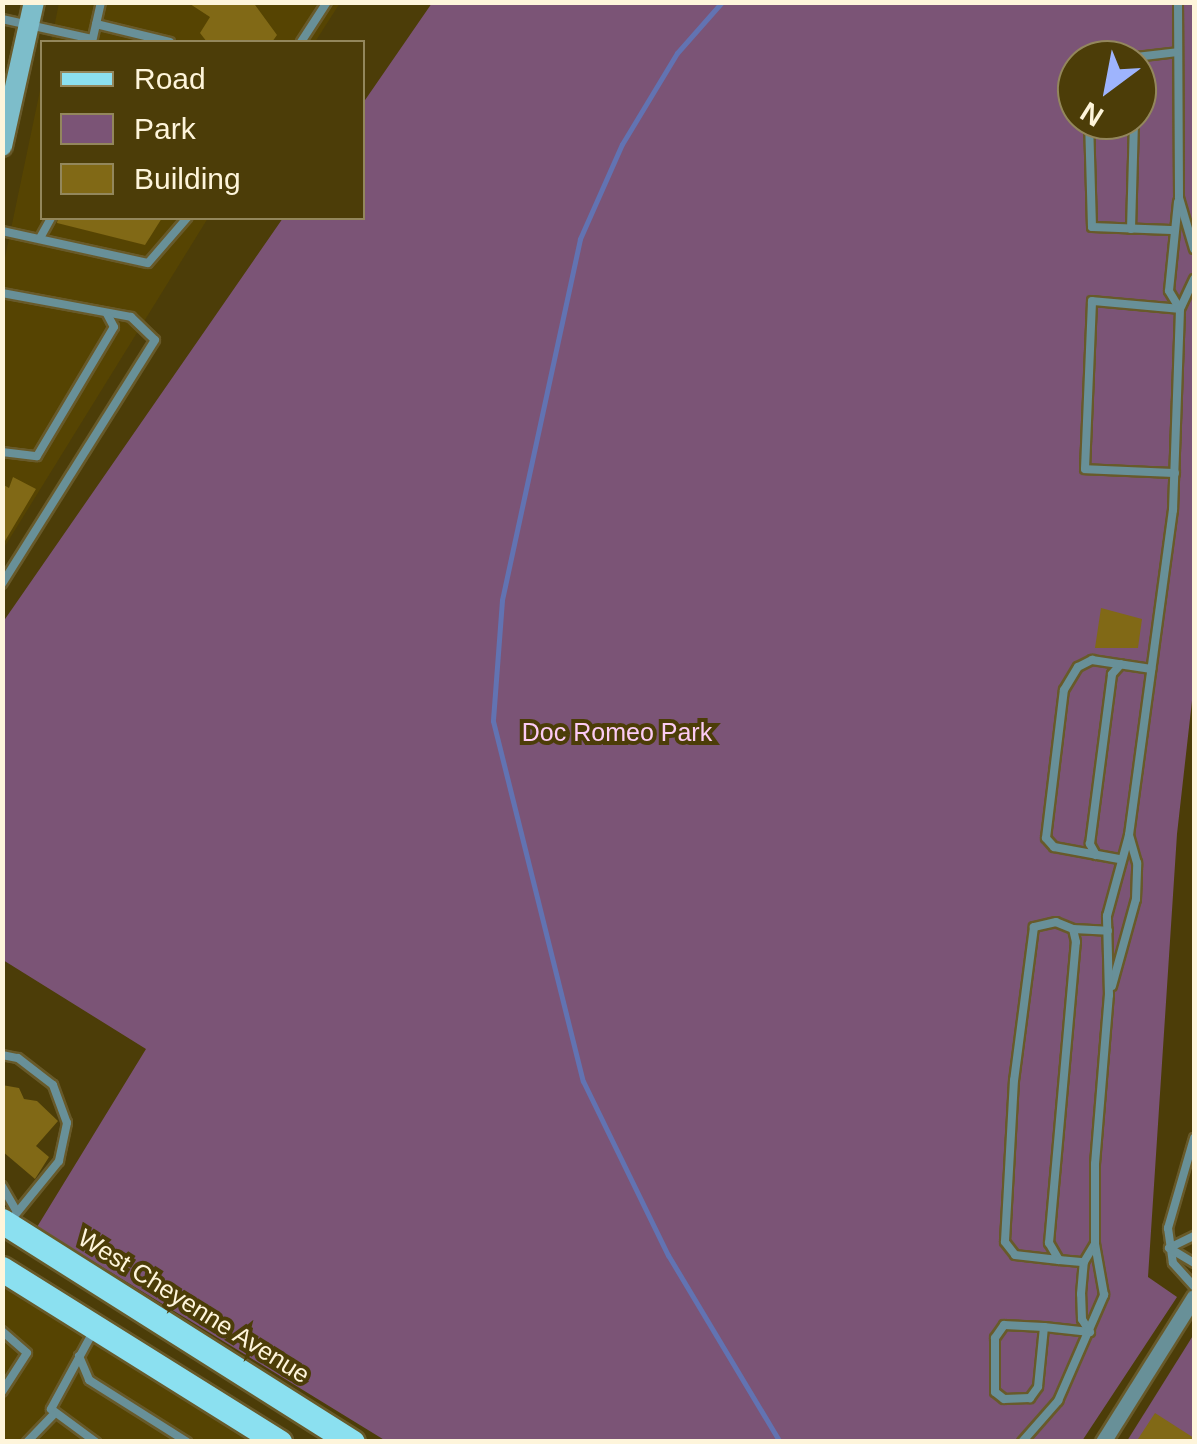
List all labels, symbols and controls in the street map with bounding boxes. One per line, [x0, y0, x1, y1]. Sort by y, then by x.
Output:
legend [40, 40, 365, 220]
north arrow [1057, 40, 1157, 140]
text: Road [134, 62, 206, 95]
text: N [1075, 96, 1109, 133]
text: Park [134, 112, 196, 145]
text: Building [134, 162, 241, 195]
park label: Doc Romeo Park [522, 717, 712, 747]
street label: West Cheyenne Avenue [72, 1222, 316, 1390]

